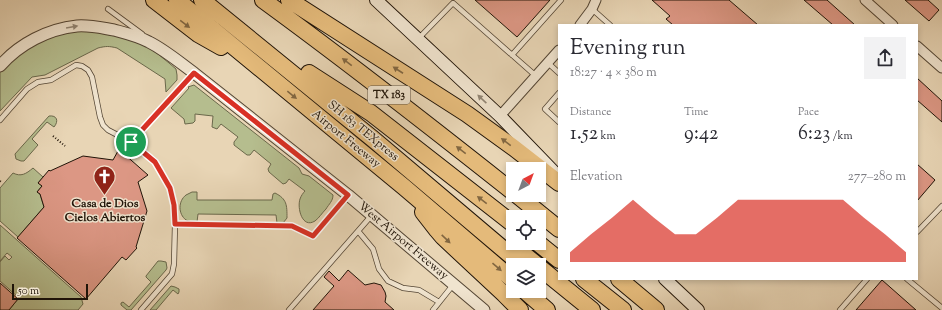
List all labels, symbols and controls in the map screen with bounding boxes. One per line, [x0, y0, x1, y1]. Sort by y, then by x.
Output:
one-way arrow [180, 19, 191, 28]
one-way arrow [66, 24, 78, 30]
text: Evening run [570, 33, 686, 65]
button: share [864, 37, 906, 79]
one-way arrow [341, 58, 352, 67]
text: 18:27 · 4 × 380 m [570, 64, 657, 82]
one-way arrow [393, 66, 403, 74]
road number: TX 183 [368, 86, 410, 104]
one-way arrow [287, 91, 298, 100]
one-way arrow [477, 94, 487, 104]
street label: SH 183 TEXpress [323, 96, 403, 166]
text: Distance [570, 104, 611, 120]
text: Time [684, 104, 708, 120]
text: Pace [798, 104, 819, 120]
street label: Airport Freeway [308, 105, 384, 173]
text: 1.52 [570, 120, 598, 149]
text: 9:42 [684, 120, 718, 149]
text: 6:23 [798, 120, 830, 149]
pin [114, 125, 148, 159]
text: km [598, 128, 615, 144]
text: /km [830, 128, 853, 144]
icon: arrive [120, 131, 142, 153]
one-way arrow [501, 138, 512, 146]
one-way arrow [455, 146, 466, 155]
north arrow [506, 162, 546, 202]
map controls [506, 162, 546, 298]
church icon: Casa de Dios Cielos Abiertos [92, 164, 118, 197]
text: Elevation [570, 168, 623, 186]
text: 277–280 m [848, 168, 906, 186]
place label: Casa de Dios Cielos Abiertos [65, 195, 146, 227]
one-way arrow [477, 196, 488, 204]
street label: West Airport Freeway [354, 198, 452, 284]
button: locate [506, 210, 546, 250]
one-way arrow [441, 234, 451, 244]
button: layers [506, 258, 546, 298]
one-way arrow [492, 262, 502, 271]
scale bar [12, 282, 88, 301]
text: 50 m [18, 283, 39, 299]

